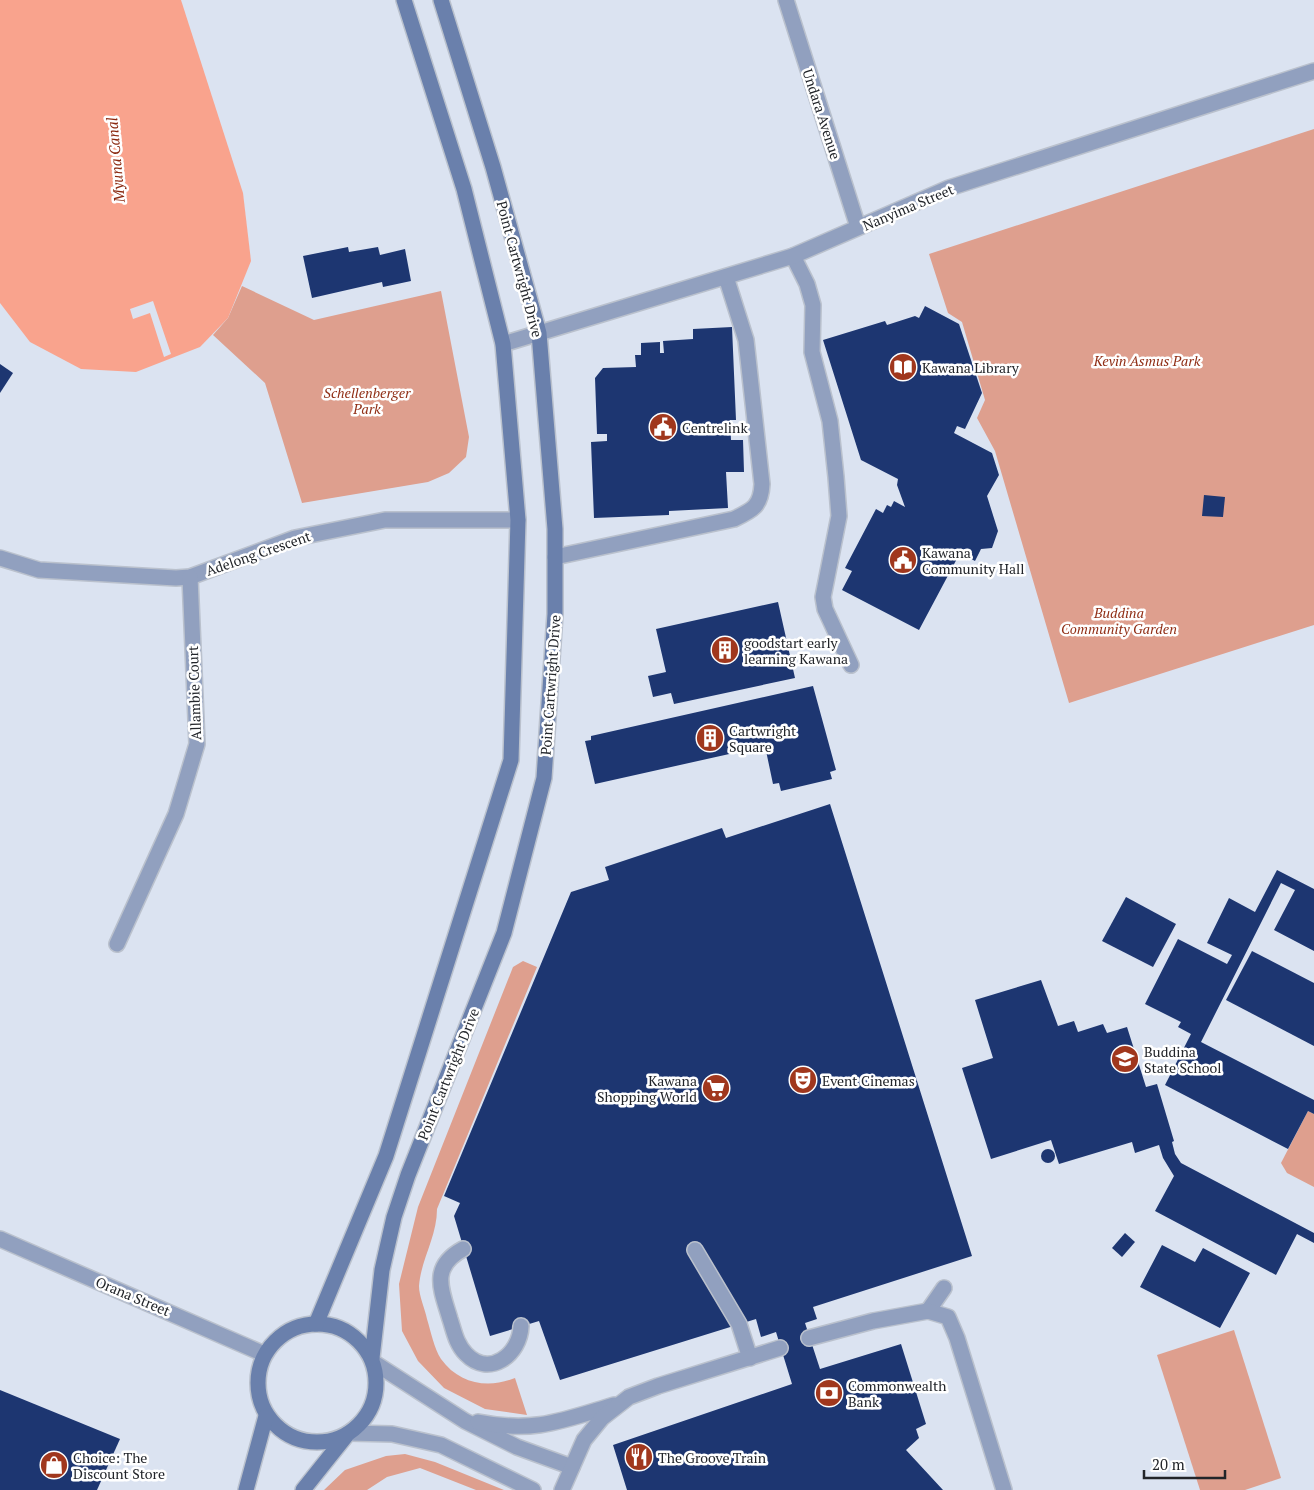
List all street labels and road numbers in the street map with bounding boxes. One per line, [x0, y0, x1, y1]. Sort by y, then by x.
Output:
street label: Undara Avenue [798, 66, 846, 162]
street label: Nanyima Street [860, 179, 957, 235]
street label: Point Cartwright Drive [493, 199, 547, 339]
street label: Adelong Crescent [203, 526, 314, 580]
street label: Point Cartwright Drive [536, 614, 564, 756]
street label: Allambie Court [183, 645, 205, 741]
street label: Point Cartwright Drive [413, 1005, 483, 1143]
street label: Orana Street [93, 1272, 174, 1320]

